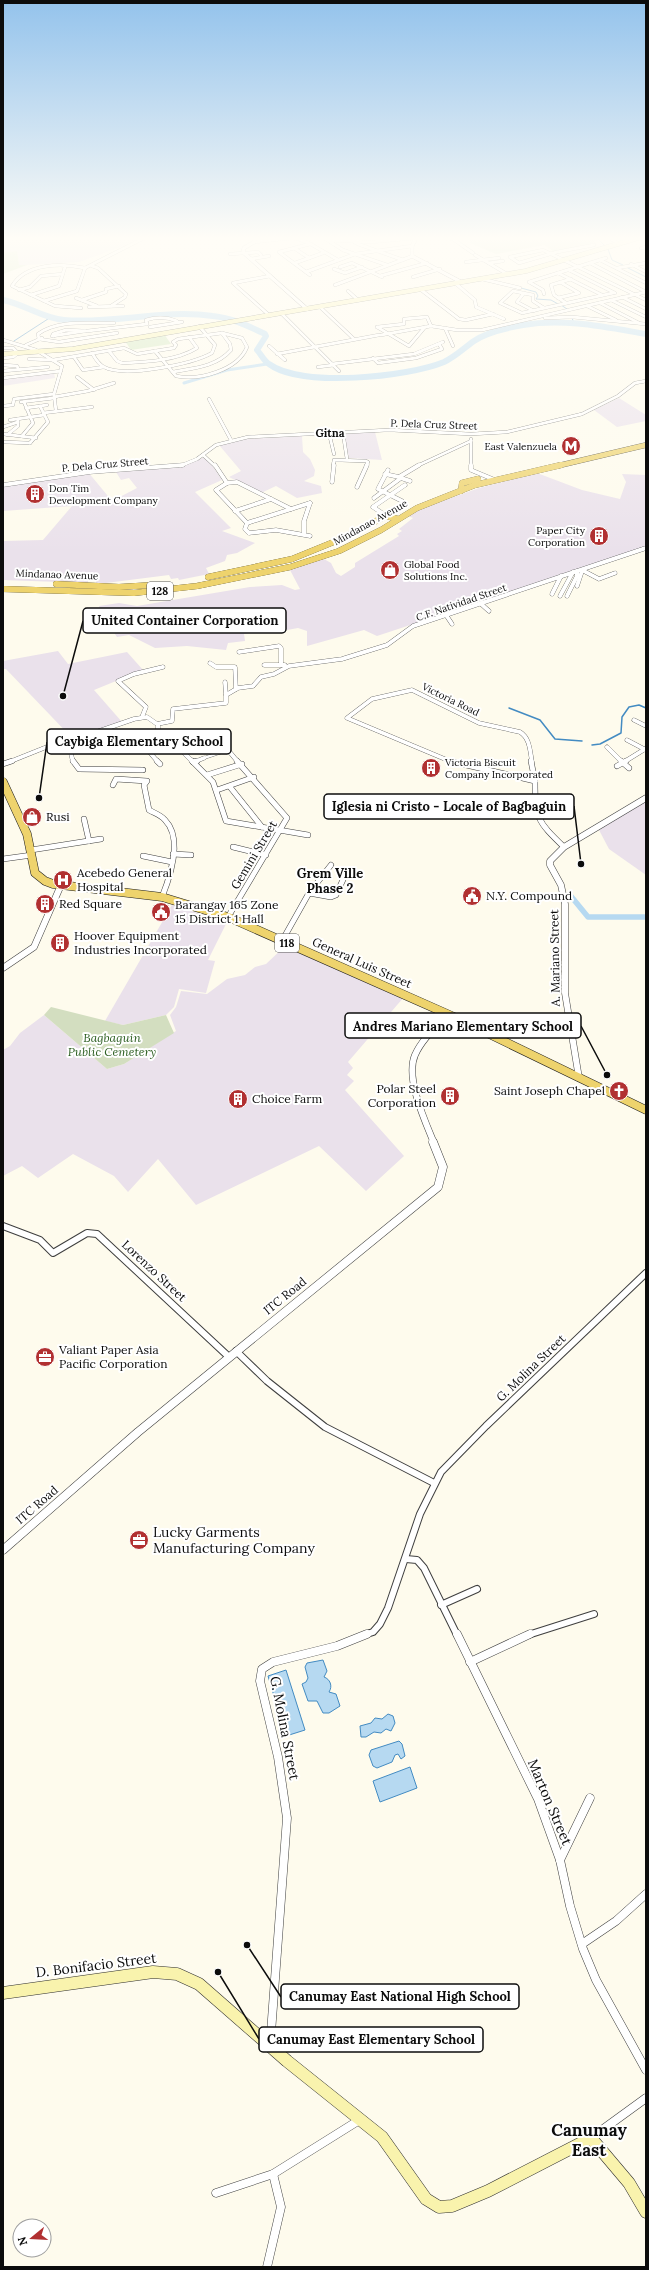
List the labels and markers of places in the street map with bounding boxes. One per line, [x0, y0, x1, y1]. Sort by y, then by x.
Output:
metro station icon: East Valenzuela [560, 435, 582, 457]
place label: East Valenzuela [484, 440, 557, 453]
place label: Don Tim Development Company [49, 482, 159, 507]
building icon: Don Tim Development Company [24, 483, 46, 505]
place label: Paper City Corporation [528, 524, 586, 549]
building icon: Paper City Corporation [588, 525, 610, 547]
place label: Global Food Solutions Inc. [404, 558, 467, 583]
shop icon: Global Food Solutions Inc. [379, 559, 401, 581]
callout: United Container Corporation [83, 608, 286, 633]
callout: Caybiga Elementary School [47, 729, 231, 754]
place label: Victoria Biscuit Company Incorporated [444, 756, 553, 781]
building icon: Victoria Biscuit Company Incorporated [420, 757, 442, 779]
callout: Iglesia ni Cristo - Locale of Bagbaguin [324, 794, 574, 819]
shop icon: Rusi [21, 806, 43, 828]
place label: Rusi [46, 809, 70, 824]
place label: Acebedo General Hospital [76, 865, 172, 894]
hospital icon: Acebedo General Hospital [52, 869, 74, 891]
public building icon: N.Y. Compound [461, 885, 483, 907]
place label: N.Y. Compound [486, 888, 572, 903]
building icon: Red Square [34, 893, 56, 915]
place label: Red Square [59, 896, 122, 911]
place label: Barangay 165 Zone 15 District 1 Hall [175, 897, 279, 926]
public building icon: Barangay 165 Zone 15 District 1 Hall [150, 901, 172, 923]
place label: Hoover Equipment Industries Incorporated [74, 928, 207, 957]
building icon: Hoover Equipment Industries Incorporated [49, 932, 71, 954]
callout: Andres Mariano Elementary School [345, 1013, 581, 1038]
church icon: Saint Joseph Chapel [608, 1080, 630, 1102]
place label: Polar Steel Corporation [368, 1081, 436, 1110]
place label: Saint Joseph Chapel [494, 1083, 605, 1098]
building icon: Polar Steel Corporation [439, 1085, 461, 1107]
building icon: Choice Farm [227, 1088, 249, 1110]
place label: Choice Farm [252, 1091, 322, 1106]
place label: Valiant Paper Asia Pacific Corporation [58, 1342, 167, 1371]
office icon: Valiant Paper Asia Pacific Corporation [34, 1346, 56, 1368]
place label: Lucky Garments Manufacturing Company [153, 1523, 315, 1557]
office icon: Lucky Garments Manufacturing Company [128, 1529, 150, 1551]
callout: Canumay East National High School [281, 1984, 519, 2009]
callout: Canumay East Elementary School [259, 2027, 483, 2052]

